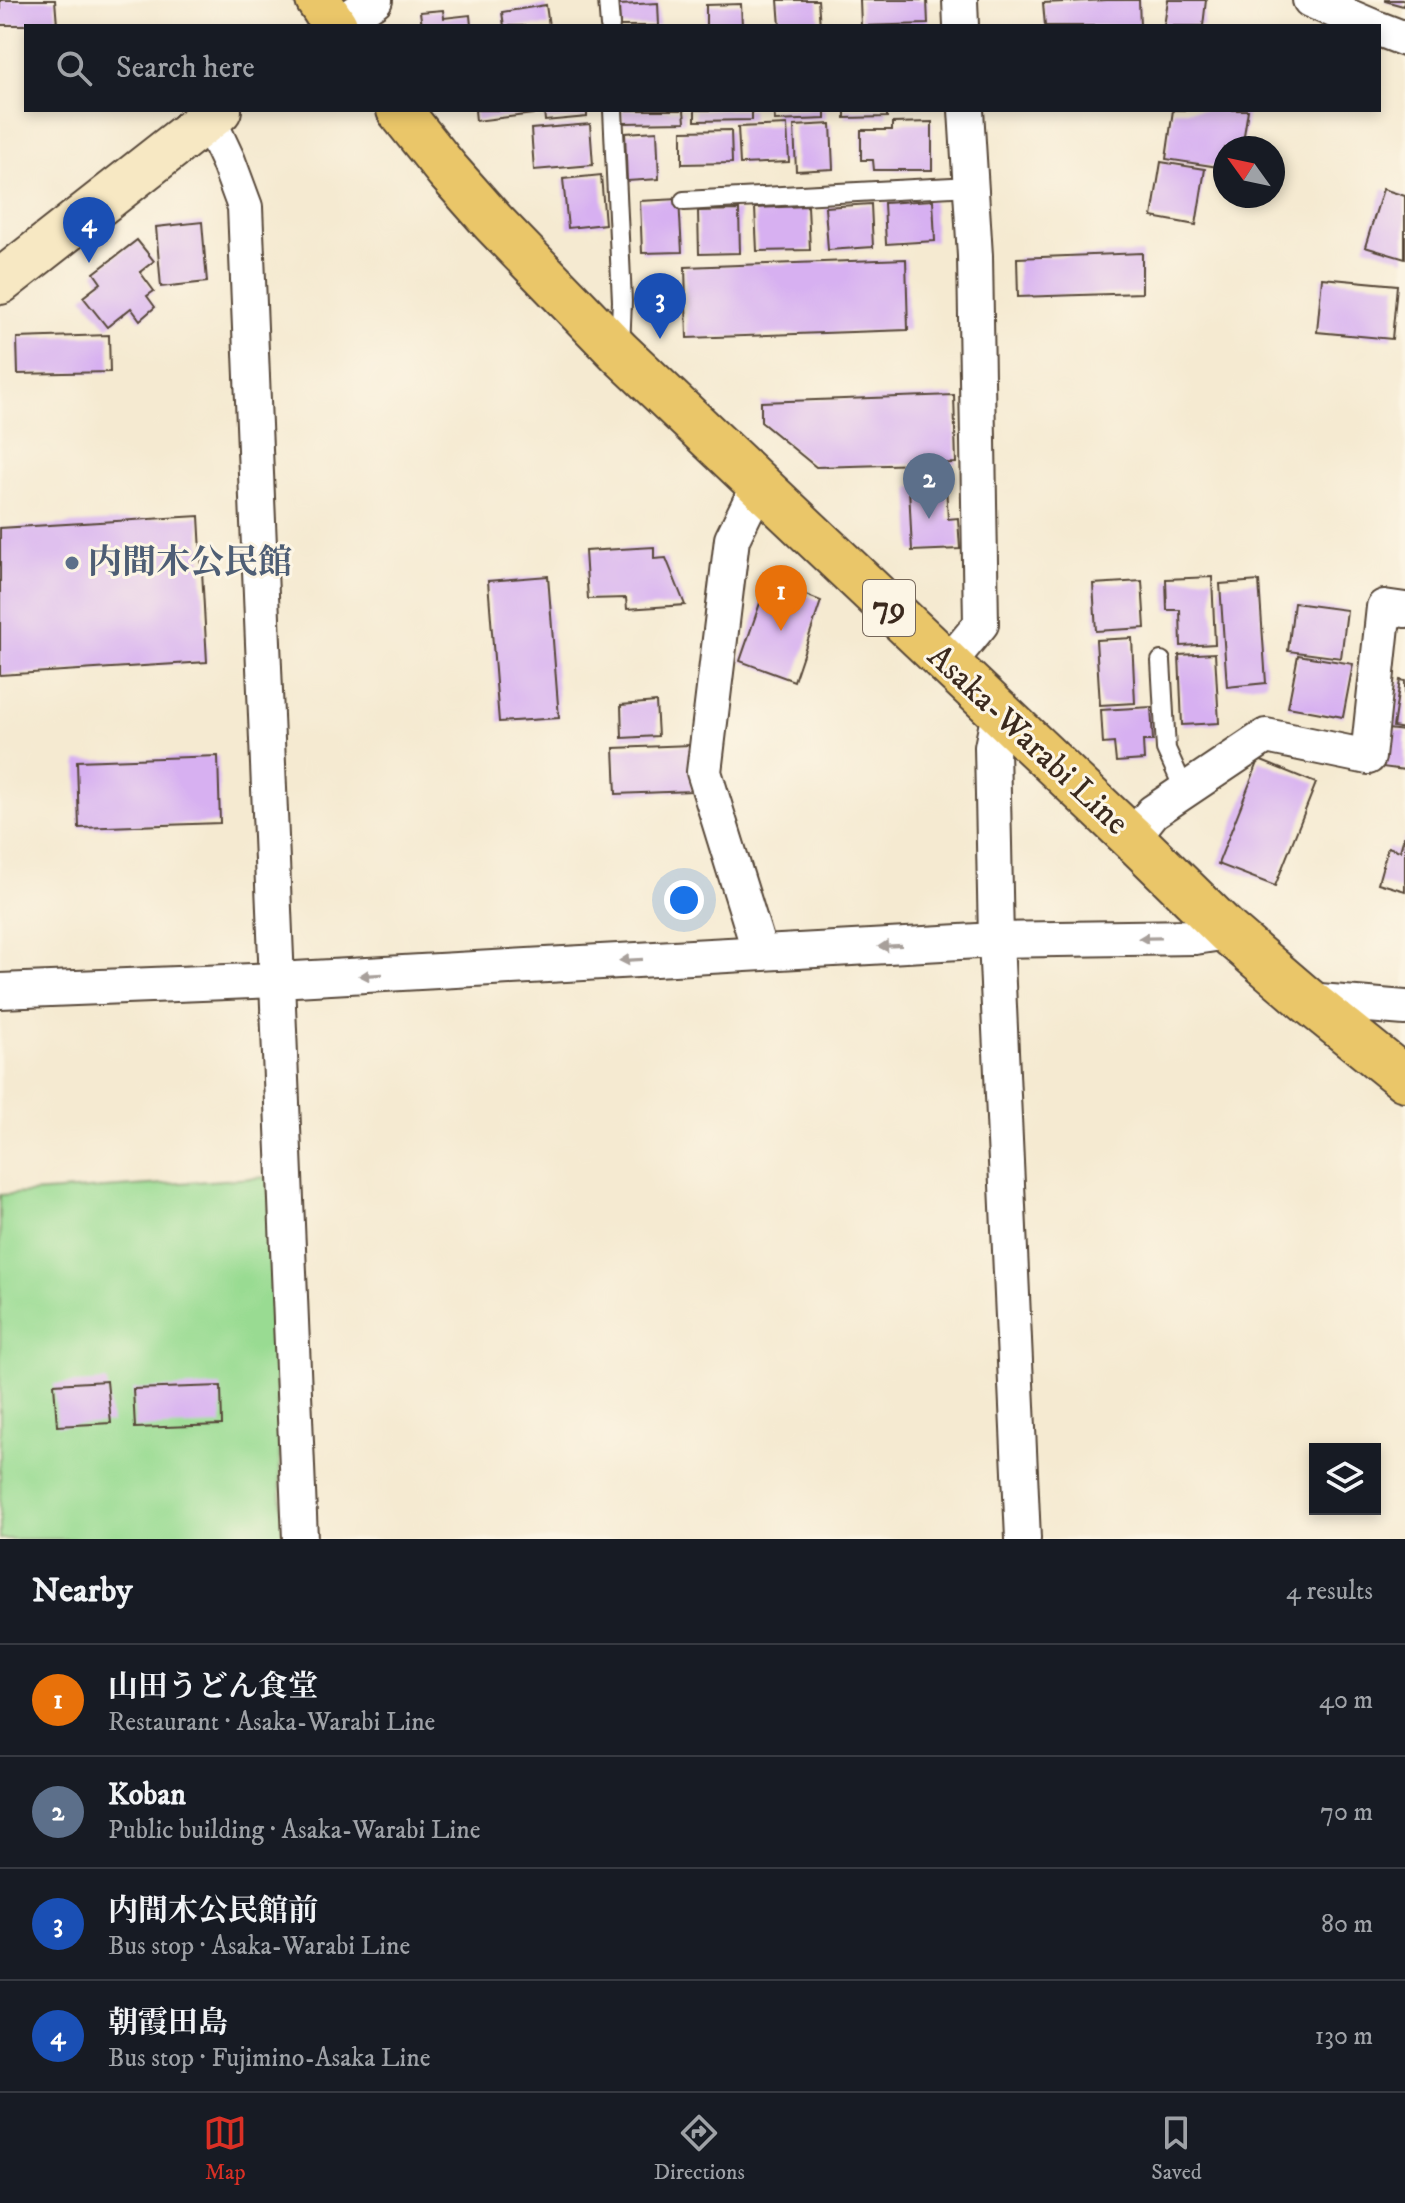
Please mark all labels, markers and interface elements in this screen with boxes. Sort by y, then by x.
search box [24,24,1381,112]
icon: search [52,46,96,90]
text: Search here [116,50,255,87]
north arrow [1213,136,1285,208]
pin: 4 [63,197,115,263]
pin: 3 [634,273,686,339]
pin: 2 [903,453,955,519]
place label: 内間木公民館 [88,542,292,584]
marker: 内間木公民館 [63,554,81,572]
pin: 1 [755,565,807,631]
road number: 79 [863,580,915,636]
street label: Asaka-Warabi Line [919,636,1137,844]
your location [664,880,704,920]
one-way arrow [1137,931,1162,944]
one-way arrow [877,940,902,953]
one-way arrow [618,954,643,967]
one-way arrow [358,968,383,981]
map controls [1309,1443,1381,1515]
button: layers [1309,1443,1381,1515]
text: Nearby [32,1570,133,1612]
text: 4 results [1286,1575,1373,1608]
text: 山田うどん食堂 [108,1669,318,1706]
text: 1 [53,1684,63,1717]
text: 40 m [1319,1684,1373,1717]
text: Restaurant · Asaka-Warabi Line [108,1706,435,1739]
text: Koban [108,1777,186,1814]
text: 2 [52,1796,64,1829]
text: 70 m [1320,1796,1373,1829]
text: Public building · Asaka-Warabi Line [108,1814,481,1847]
text: 内間木公民館前 [108,1893,318,1930]
text: 3 [53,1908,63,1941]
text: 80 m [1321,1908,1373,1941]
text: Bus stop · Asaka-Warabi Line [108,1930,410,1963]
text: 朝霞田島 [108,2005,228,2042]
text: 4 [51,2020,65,2053]
text: 130 m [1315,2020,1373,2053]
text: Bus stop · Fujimino-Asaka Line [108,2042,430,2075]
tab: Map [203,2111,247,2186]
tab: Directions [654,2111,745,2186]
tab: Saved [1151,2111,1202,2186]

